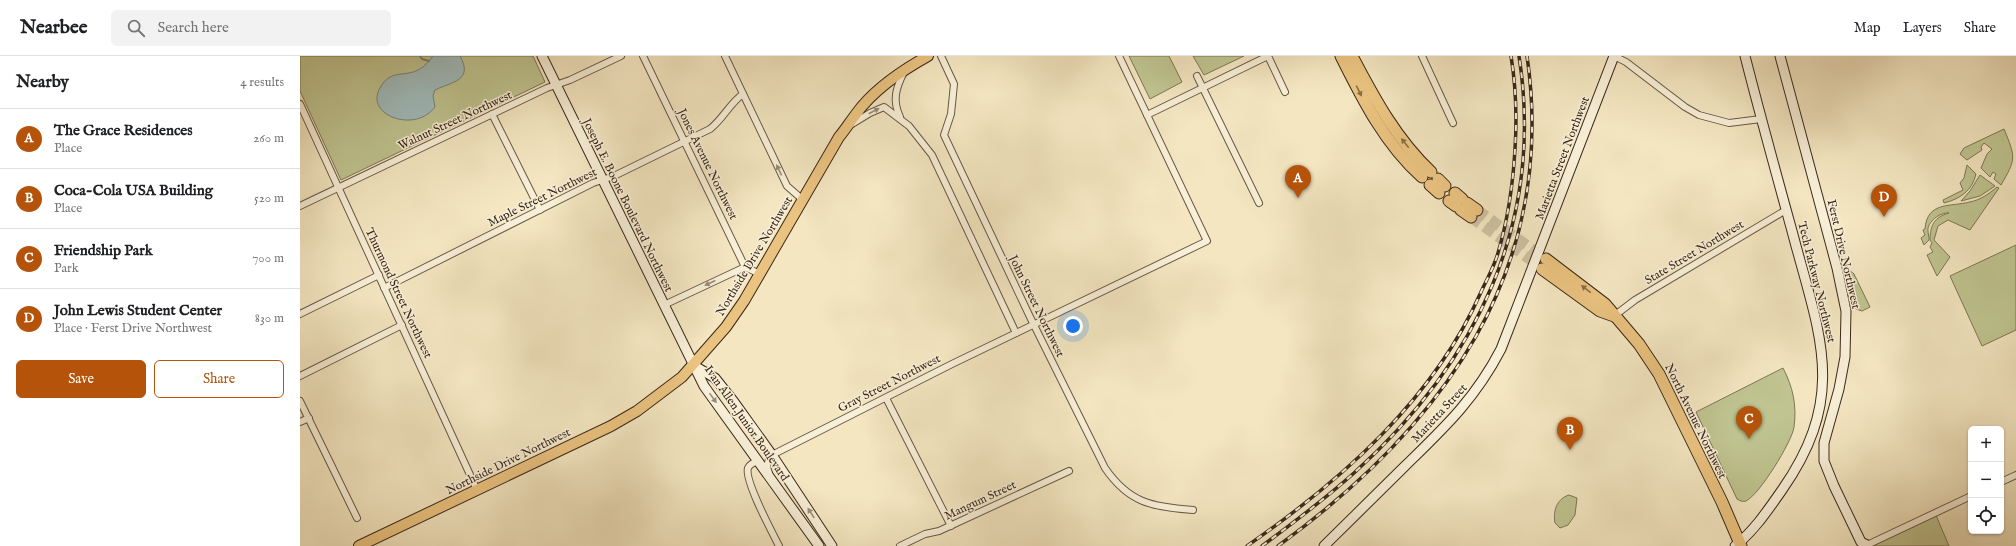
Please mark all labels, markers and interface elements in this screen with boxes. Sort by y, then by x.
search box [111,10,391,46]
text: Nearbee [20,16,87,40]
icon: search [125,17,147,39]
text: Search here [157,18,229,37]
text: Map [1854,19,1881,37]
text: Layers [1903,19,1942,37]
text: Share [1964,19,1996,37]
text: Nearby [16,72,69,93]
text: 4 results [240,74,284,91]
one-way arrow [1356,85,1362,97]
street label: Walnut Street Northwest [396,88,514,153]
street label: Marietta Street Northwest [1532,94,1593,222]
street label: Jones Avenue Northwest [672,104,741,223]
one-way arrow [868,107,880,114]
street label: Joseph E. Boone Boulevard Northwest [577,114,676,295]
text: The Grace Residences [54,121,193,140]
text: A [25,130,33,147]
text: 260 m [253,130,284,147]
one-way arrow [1400,138,1409,149]
text: Place [54,140,82,157]
street label: Maple Street Northwest [485,164,600,231]
one-way arrow [776,164,782,175]
pin: A [1285,165,1311,198]
text: Coca-Cola USA Building [54,181,213,200]
pin: D [1871,184,1897,217]
text: B [25,190,33,207]
text: 520 m [254,190,284,207]
street label: Northside Drive Northwest [713,194,796,319]
street label: Ferst Drive Northwest [1824,198,1863,310]
text: Place [54,200,82,217]
street label: State Street Northwest [1642,217,1747,288]
street label: Tech Parkway Northwest [1794,220,1839,344]
street label: Thurmond Street Northwest [362,226,435,361]
text: Friendship Park [54,241,153,260]
text: C [24,250,34,267]
text: 700 m [252,250,284,267]
street label: John Street Northwest [1004,251,1068,360]
text: Park [54,260,79,277]
one-way arrow [704,280,716,286]
one-way arrow [1581,284,1592,293]
text: John Lewis Student Center [54,301,222,320]
text: D [24,310,34,327]
text: 830 m [255,310,284,327]
your location [1063,316,1083,336]
text: Place · Ferst Drive Northwest [54,320,212,337]
street label: Gray Street Northwest [836,351,943,416]
button: Save [16,360,146,398]
button: Share [154,360,284,398]
street label: North Avenue Northwest [1661,361,1730,481]
street label: Ivan Allen Junior Boulevard [700,362,793,485]
street label: Marietta Street [1408,381,1471,446]
one-way arrow [709,393,717,404]
pin: C [1736,406,1762,439]
pin: B [1557,417,1583,450]
street label: Northside Drive Northwest [443,425,573,498]
map controls [1968,426,2004,534]
button: + [1968,426,2004,462]
button: − [1968,462,2004,498]
street label: Mangum Street [942,477,1018,524]
button: locate [1968,498,2004,534]
one-way arrow [807,508,815,518]

